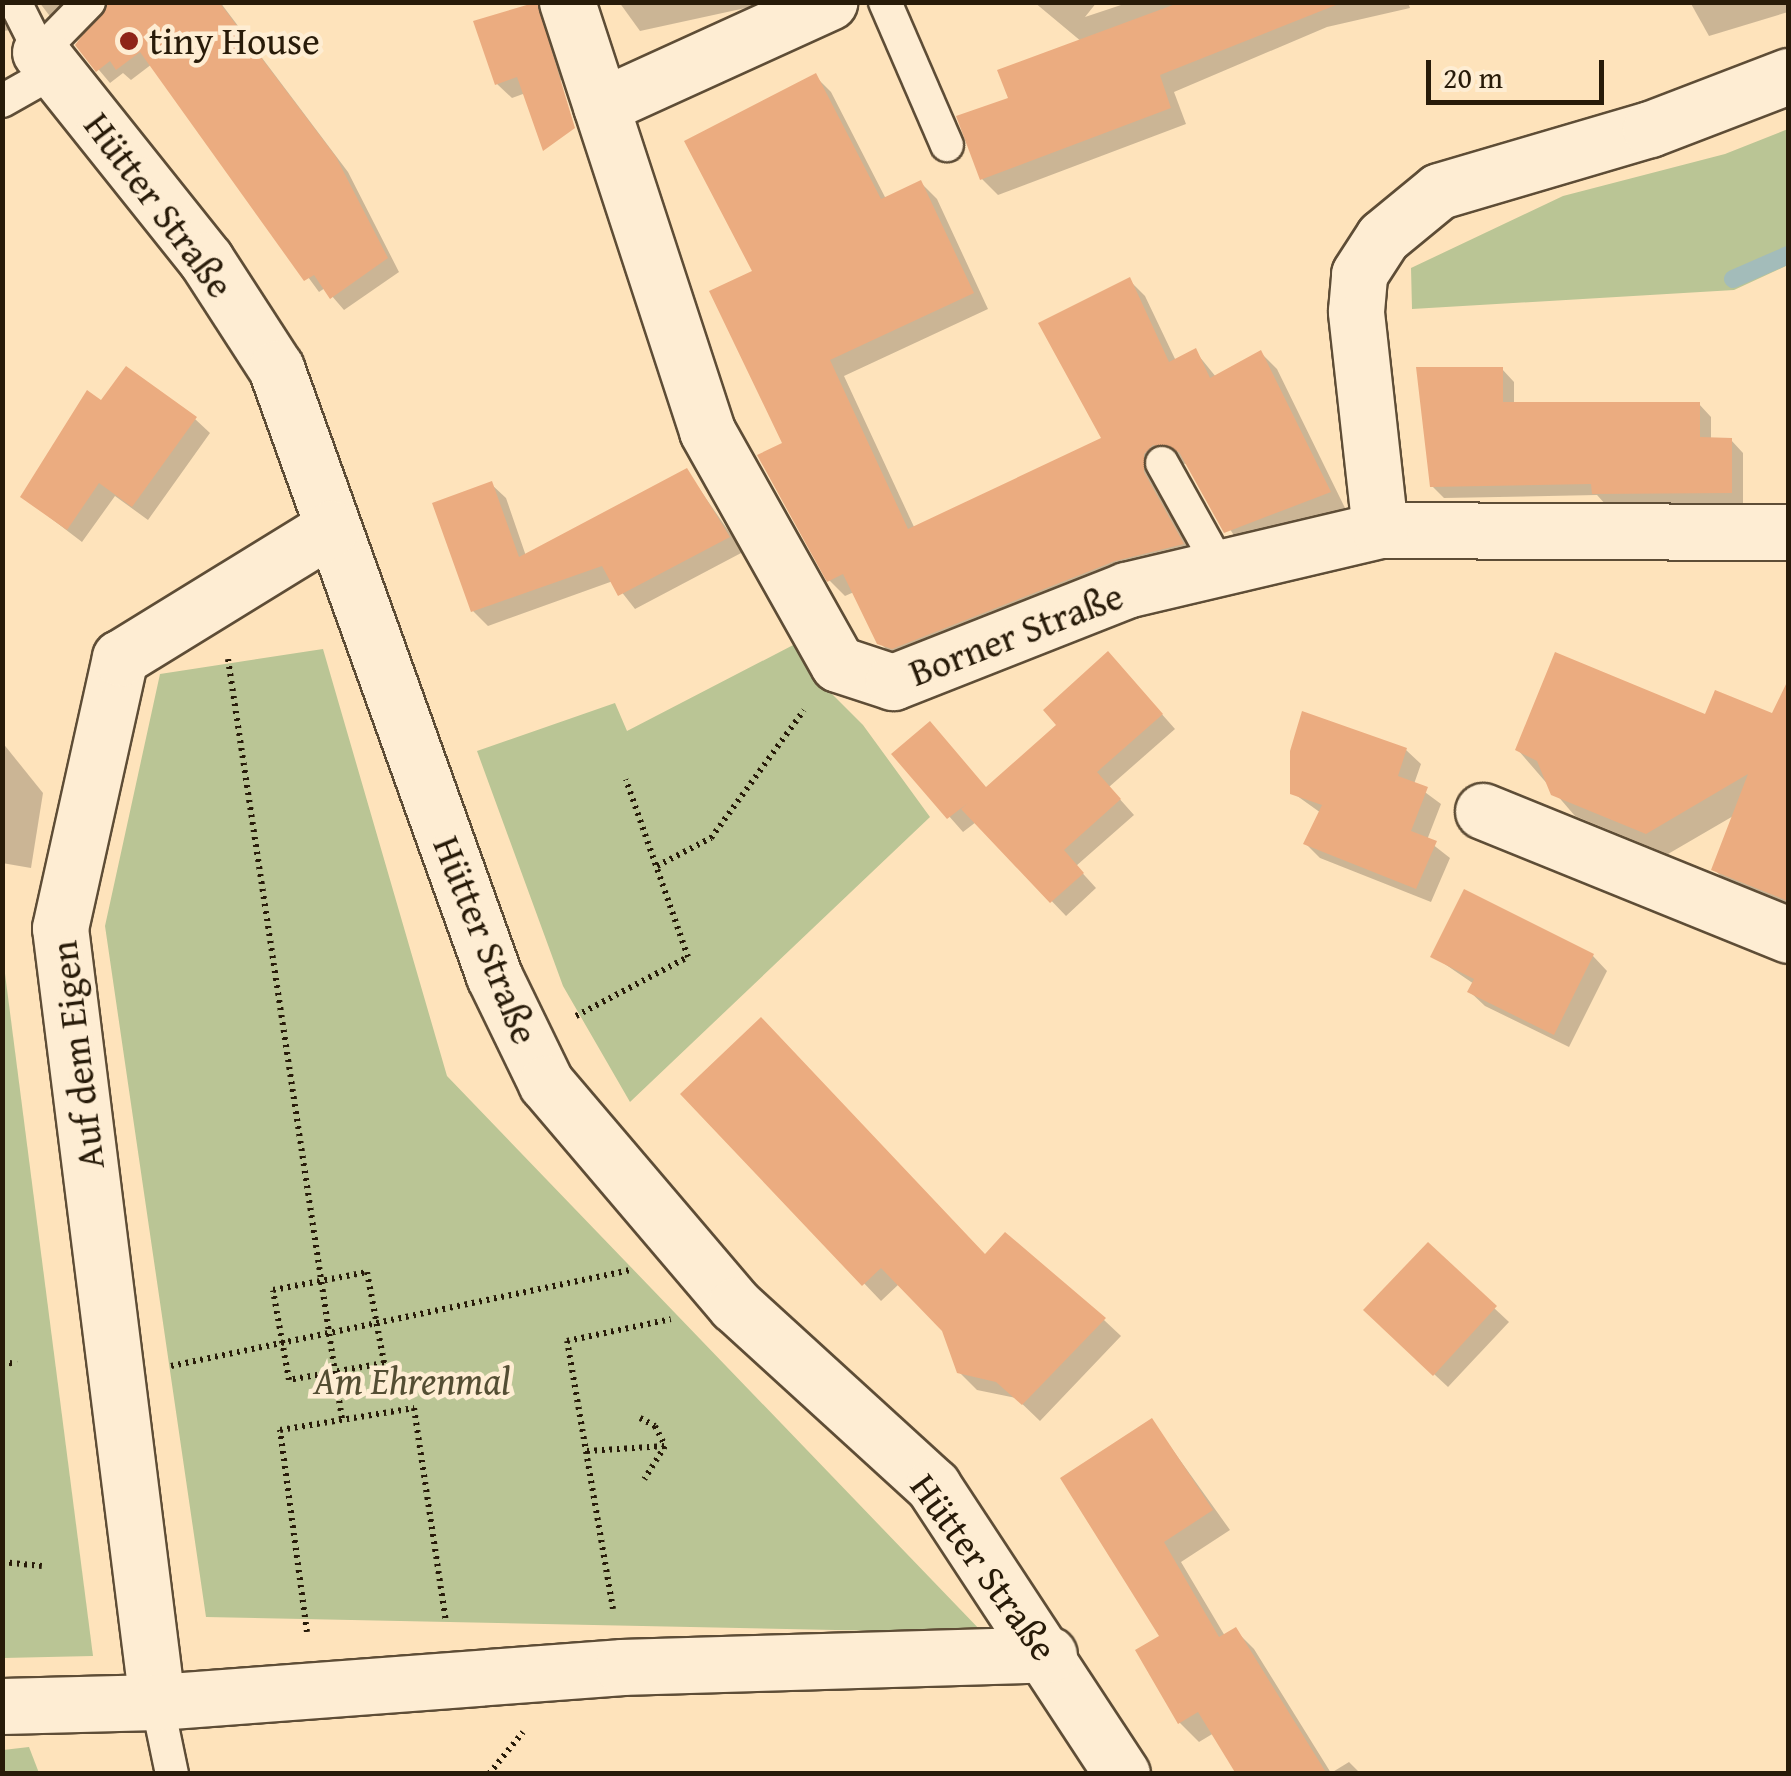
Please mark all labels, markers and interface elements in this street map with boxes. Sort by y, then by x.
place label: tiny House [149,18,320,64]
marker: tiny House [118,30,140,52]
scale bar [1431,40,1608,102]
text: 20 m [1443,55,1503,99]
street label: Hütter Straße [75,104,243,306]
street label: Borner Straße [903,572,1129,696]
street label: Hütter Straße [424,830,548,1050]
street label: Auf dem Eigen [40,938,114,1172]
park label: Am Ehrenmal [314,1358,510,1404]
street label: Hütter Straße [901,1465,1067,1669]

